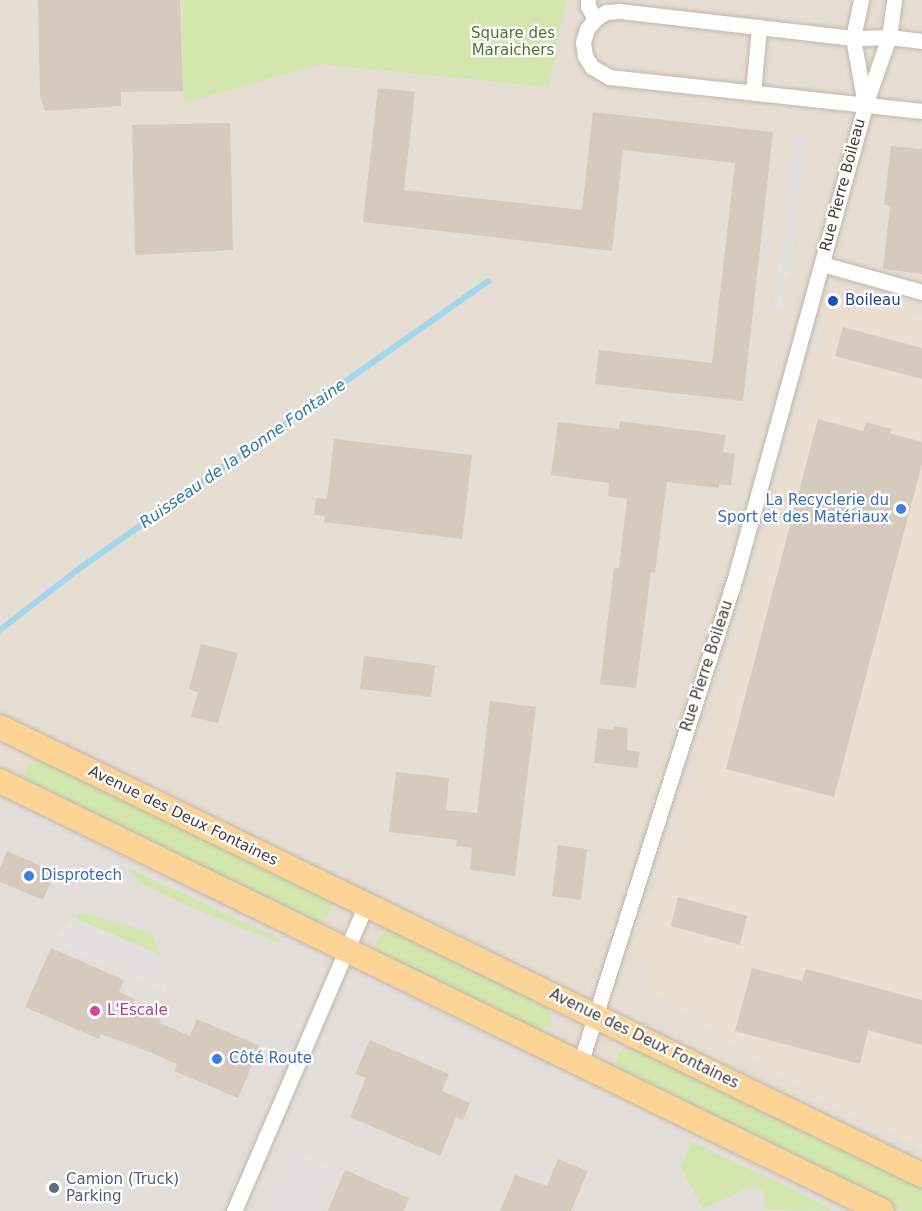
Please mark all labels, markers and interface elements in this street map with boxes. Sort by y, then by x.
park label: Square des Maraichers [471,24,555,59]
street label: Rue Pierre Boileau [817,117,869,253]
place label: Boileau [845,292,901,310]
marker: Boileau [826,294,840,308]
water label: Ruisseau de la Bonne Fontaine [136,375,350,533]
place label: La Recyclerie du Sport et des Matériaux [718,491,889,526]
marker: La Recyclerie du Sport et des Matériaux [894,502,908,516]
street label: Rue Pierre Boileau [677,598,737,734]
street label: Avenue des Deux Fontaines [85,762,281,870]
place label: Disprotech [41,867,122,885]
marker: Disprotech [22,869,36,883]
street label: Avenue des Deux Fontaines [546,985,742,1093]
place label: L'Escale [107,1002,168,1020]
marker: L'Escale [88,1004,102,1018]
place label: Côté Route [229,1050,312,1068]
marker: Côté Route [210,1052,224,1066]
place label: Camion (Truck) Parking [66,1170,179,1205]
marker: Camion (Truck) Parking [47,1181,61,1195]

